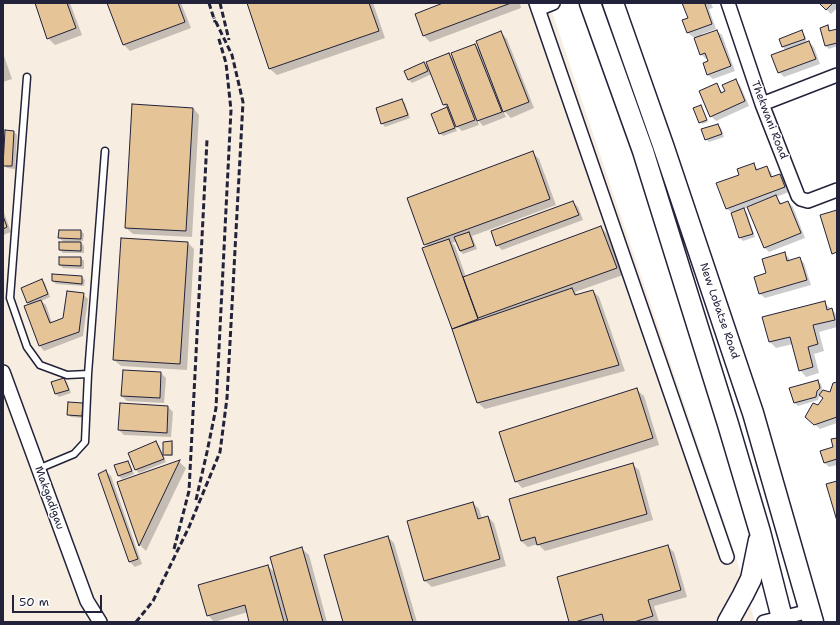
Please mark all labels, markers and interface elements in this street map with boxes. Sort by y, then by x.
street label: Thekwani Road [748,79,790,161]
street label: New Lobatse Road [696,261,742,361]
street label: Makgadigau [31,465,67,531]
scale bar [14,587,104,613]
text: 50 m [19,594,49,610]

